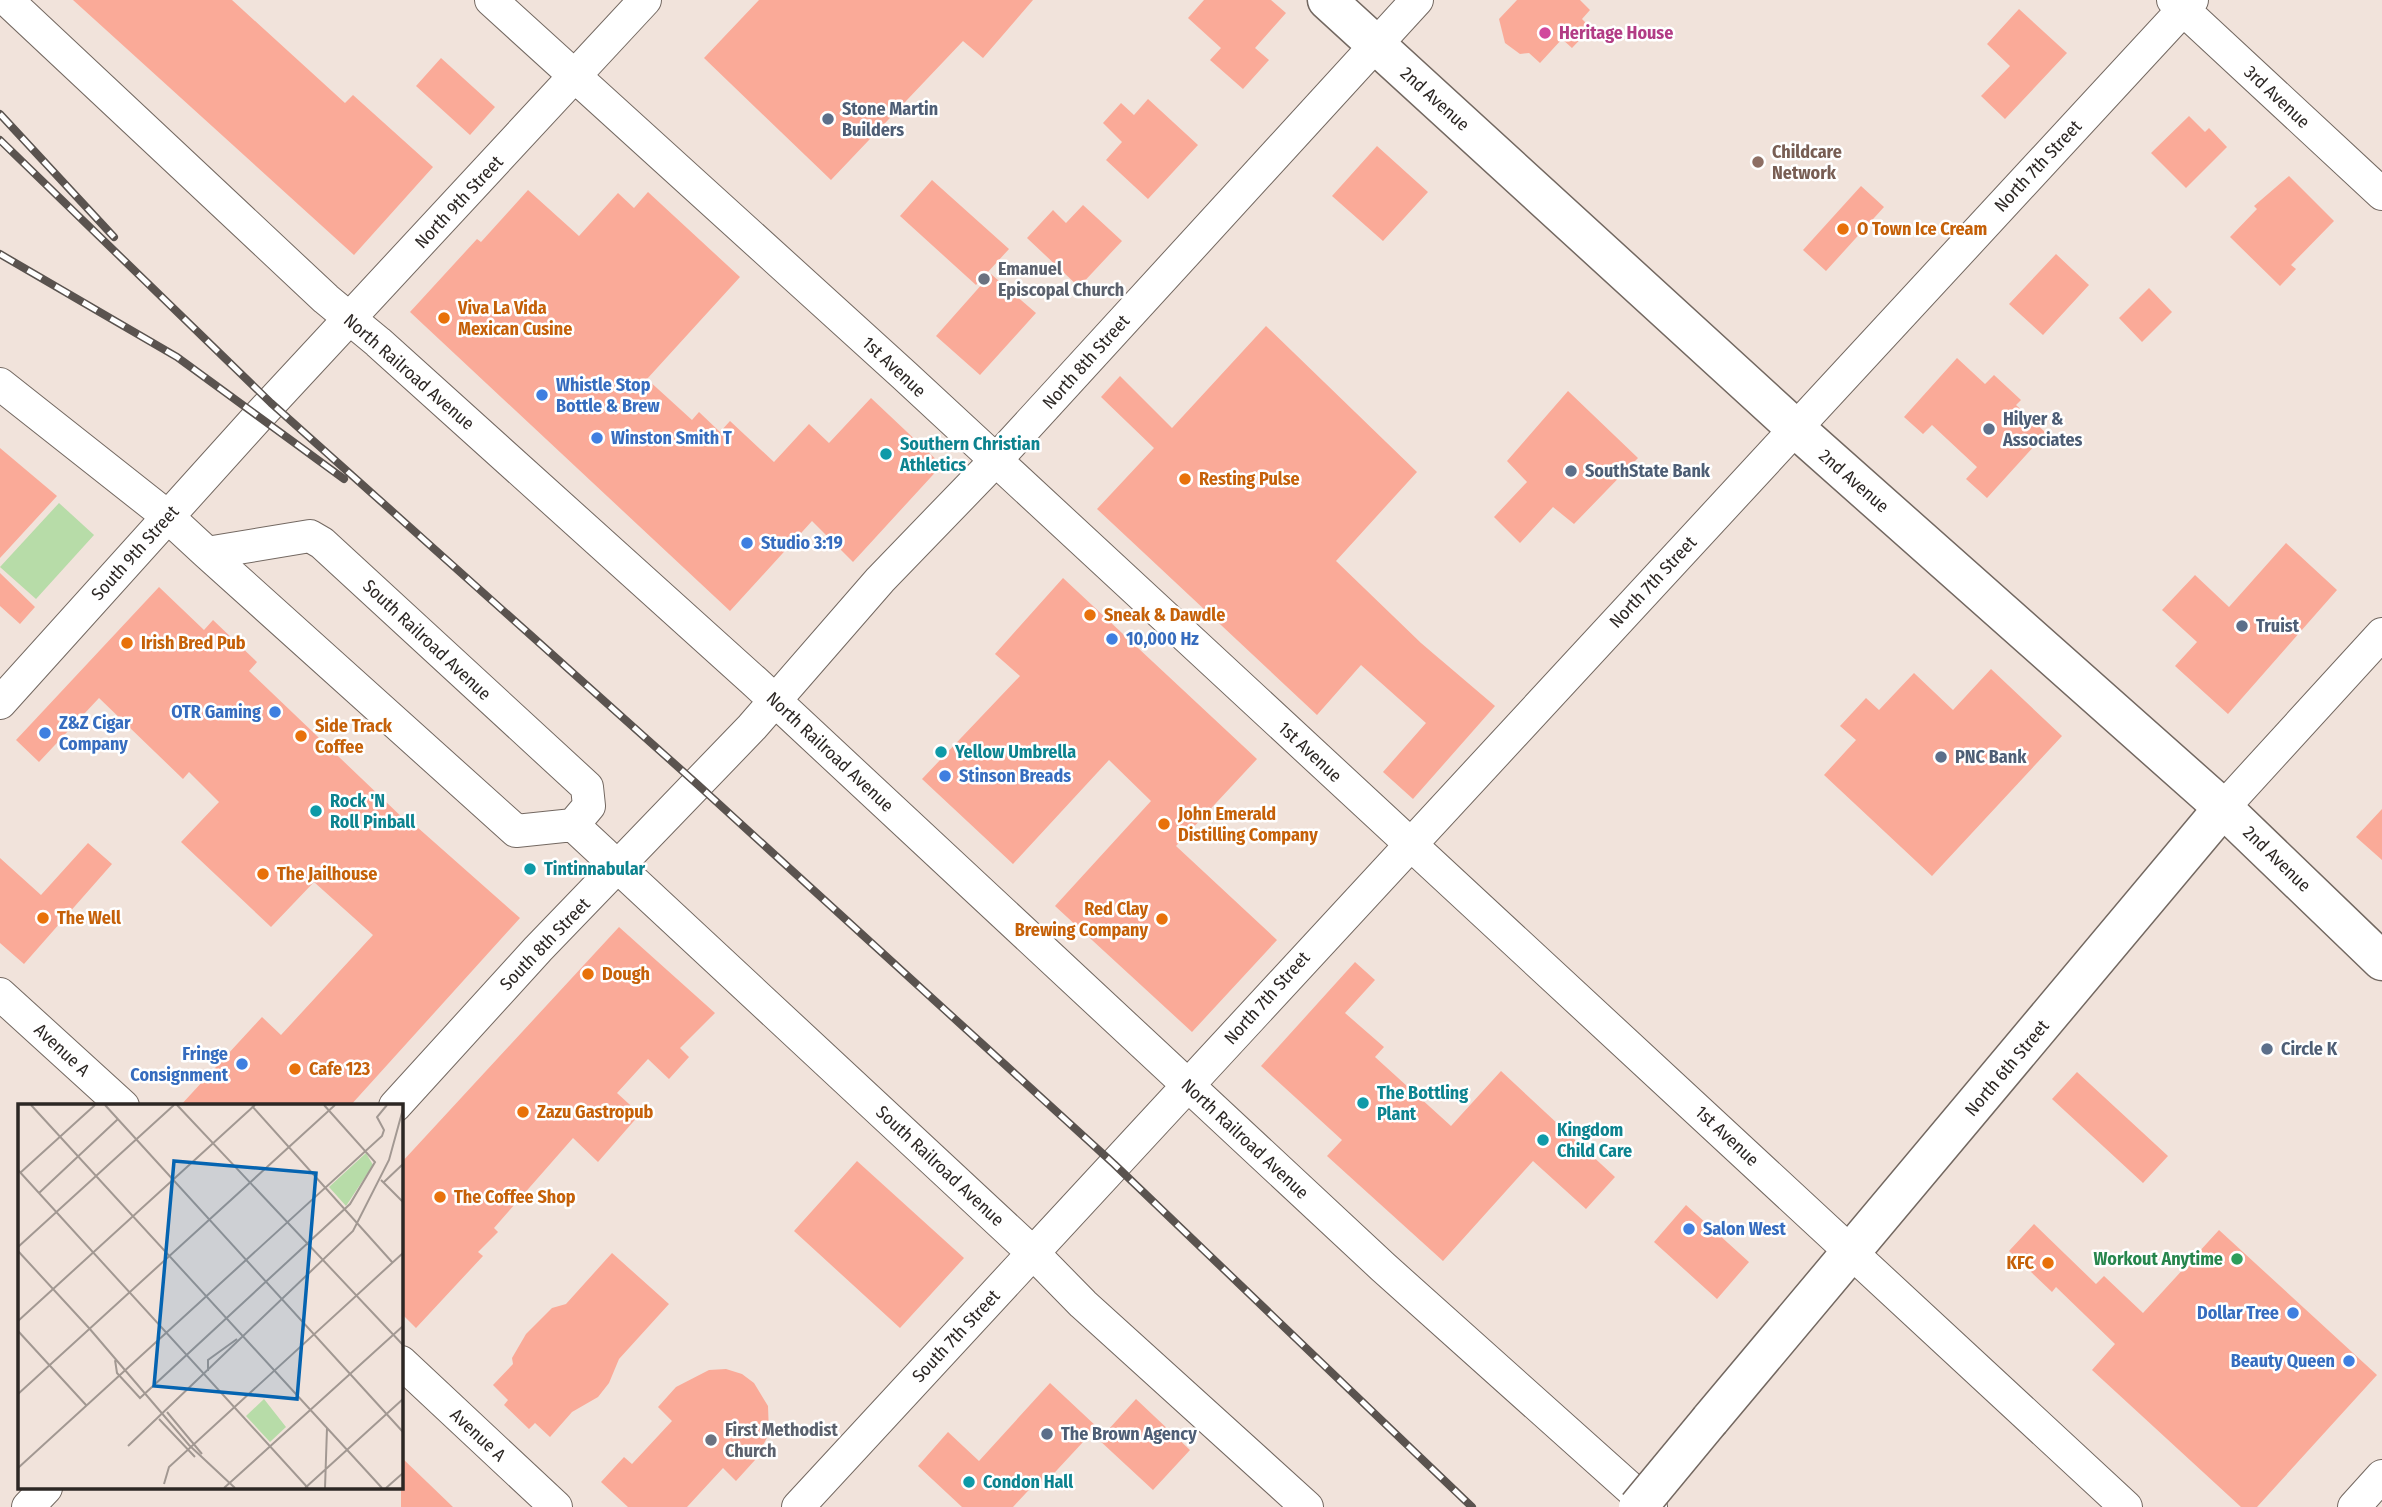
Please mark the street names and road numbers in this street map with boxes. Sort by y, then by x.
street label: 3rd Avenue [2240,61,2315,133]
street label: 2nd Avenue [1396,62,1474,136]
street label: North 7th Street [1990,115,2086,216]
street label: North 9th Street [410,151,508,253]
street label: North Railroad Avenue [339,309,479,435]
street label: North 8th Street [1038,310,1134,414]
street label: 1st Avenue [858,332,930,402]
street label: 2nd Avenue [1815,445,1894,517]
street label: South 9th Street [87,501,183,605]
street label: North 7th Street [1605,531,1701,632]
street label: South Railroad Avenue [358,575,496,705]
street label: North Railroad Avenue [762,687,898,817]
street label: 1st Avenue [1274,717,1346,787]
street label: 2nd Avenue [2239,821,2315,897]
street label: South 8th Street [495,893,595,995]
street label: North 7th Street [1220,947,1315,1049]
street label: North 6th Street [1960,1015,2054,1121]
street label: Avenue A [30,1019,95,1082]
street label: North Railroad Avenue [1177,1074,1313,1204]
street label: South Railroad Avenue [871,1101,1009,1231]
street label: 1st Avenue [1691,1101,1763,1171]
street label: South 7th Street [908,1285,1005,1387]
street label: Avenue A [446,1404,511,1467]

